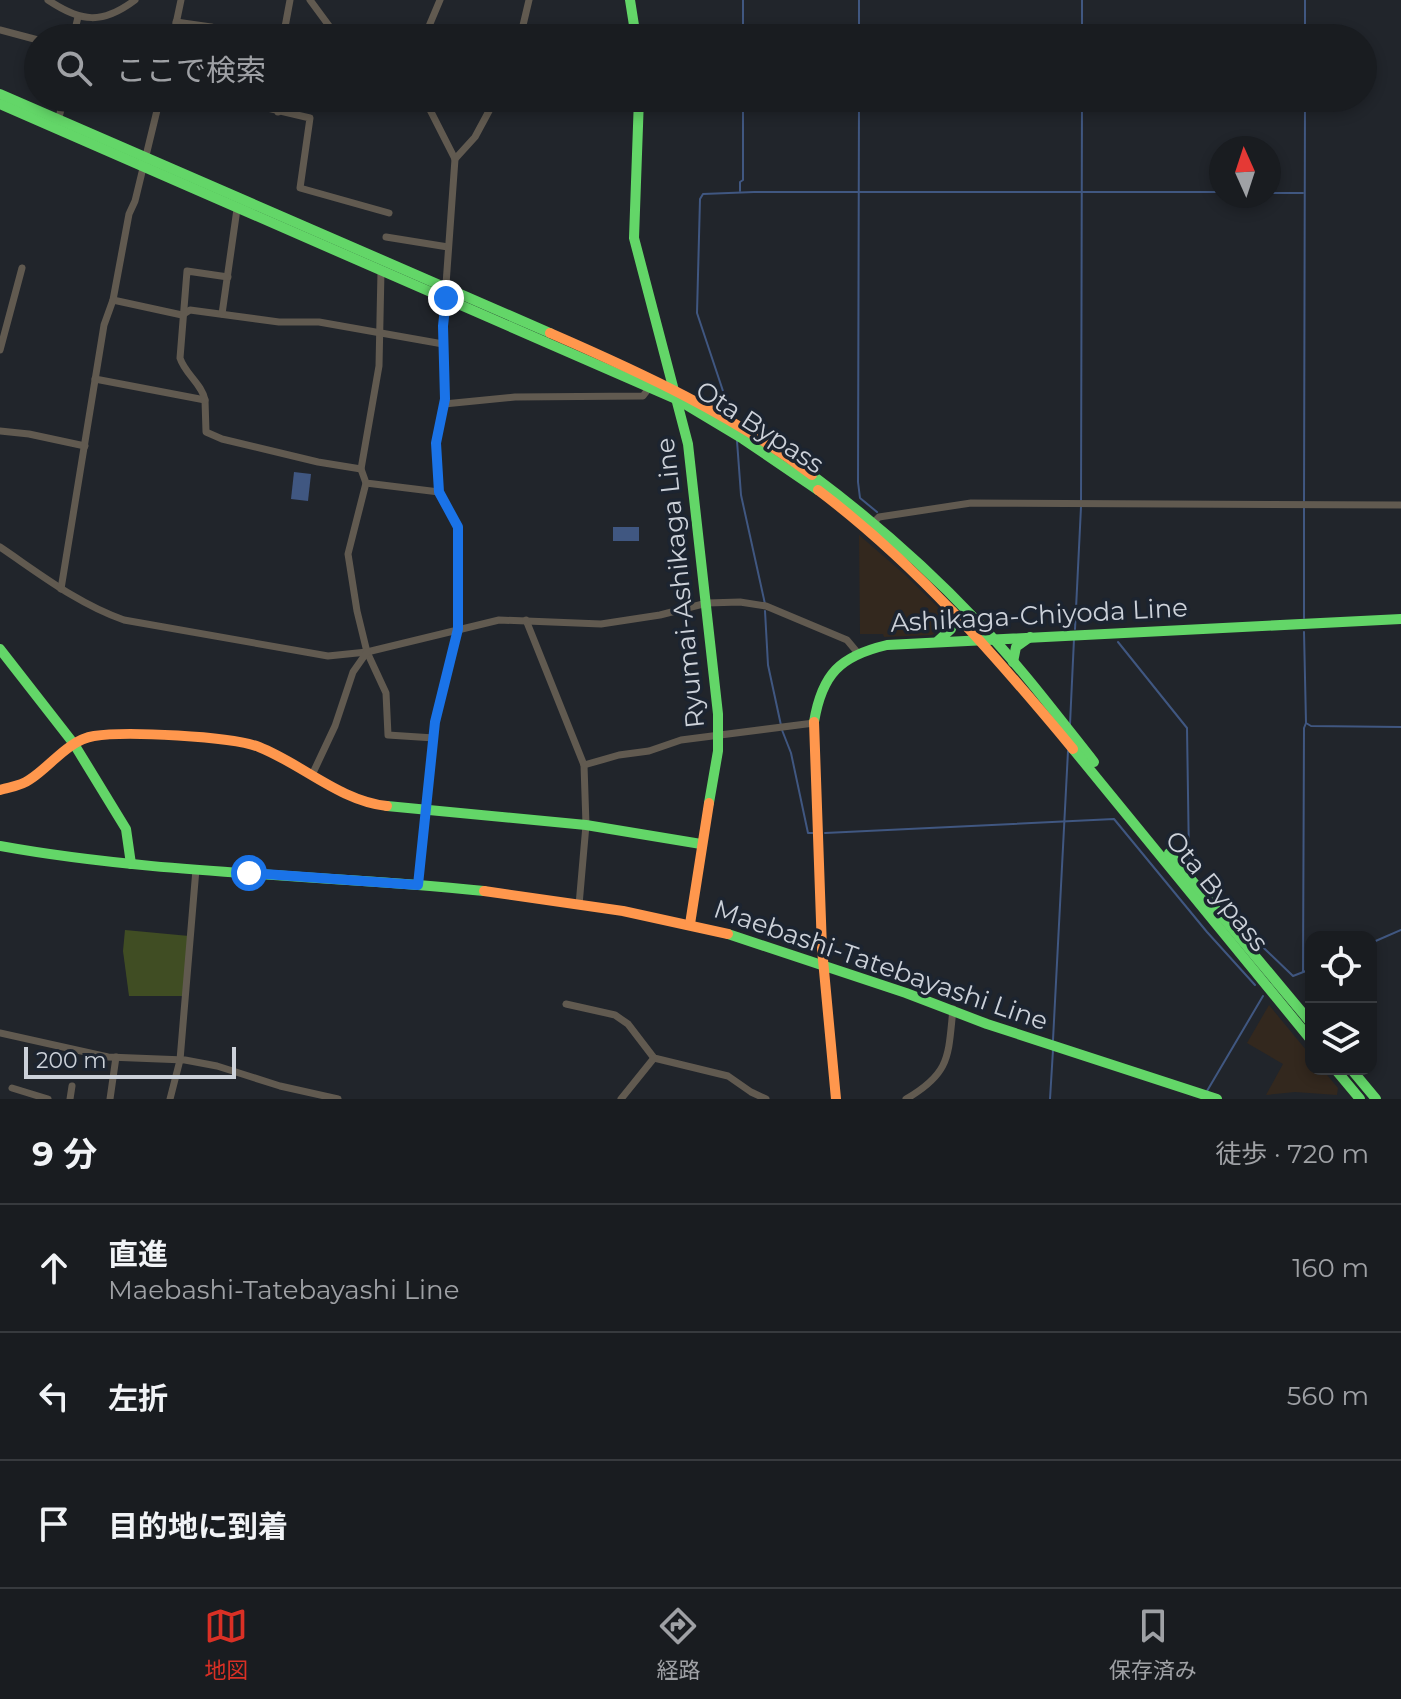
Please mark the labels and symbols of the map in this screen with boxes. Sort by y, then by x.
north arrow [1209,136,1281,208]
route end [428,280,464,316]
street label: Ota Bypass [690,374,830,480]
street label: Ryumai-Ashikaga Line [649,436,711,730]
street label: Ashikaga-Chiyoda Line [889,591,1189,639]
street label: Ota Bypass [1159,824,1275,958]
route start [231,855,267,891]
street label: Maebashi-Tatebayashi Line [710,893,1052,1037]
scale bar [24,1043,236,1079]

